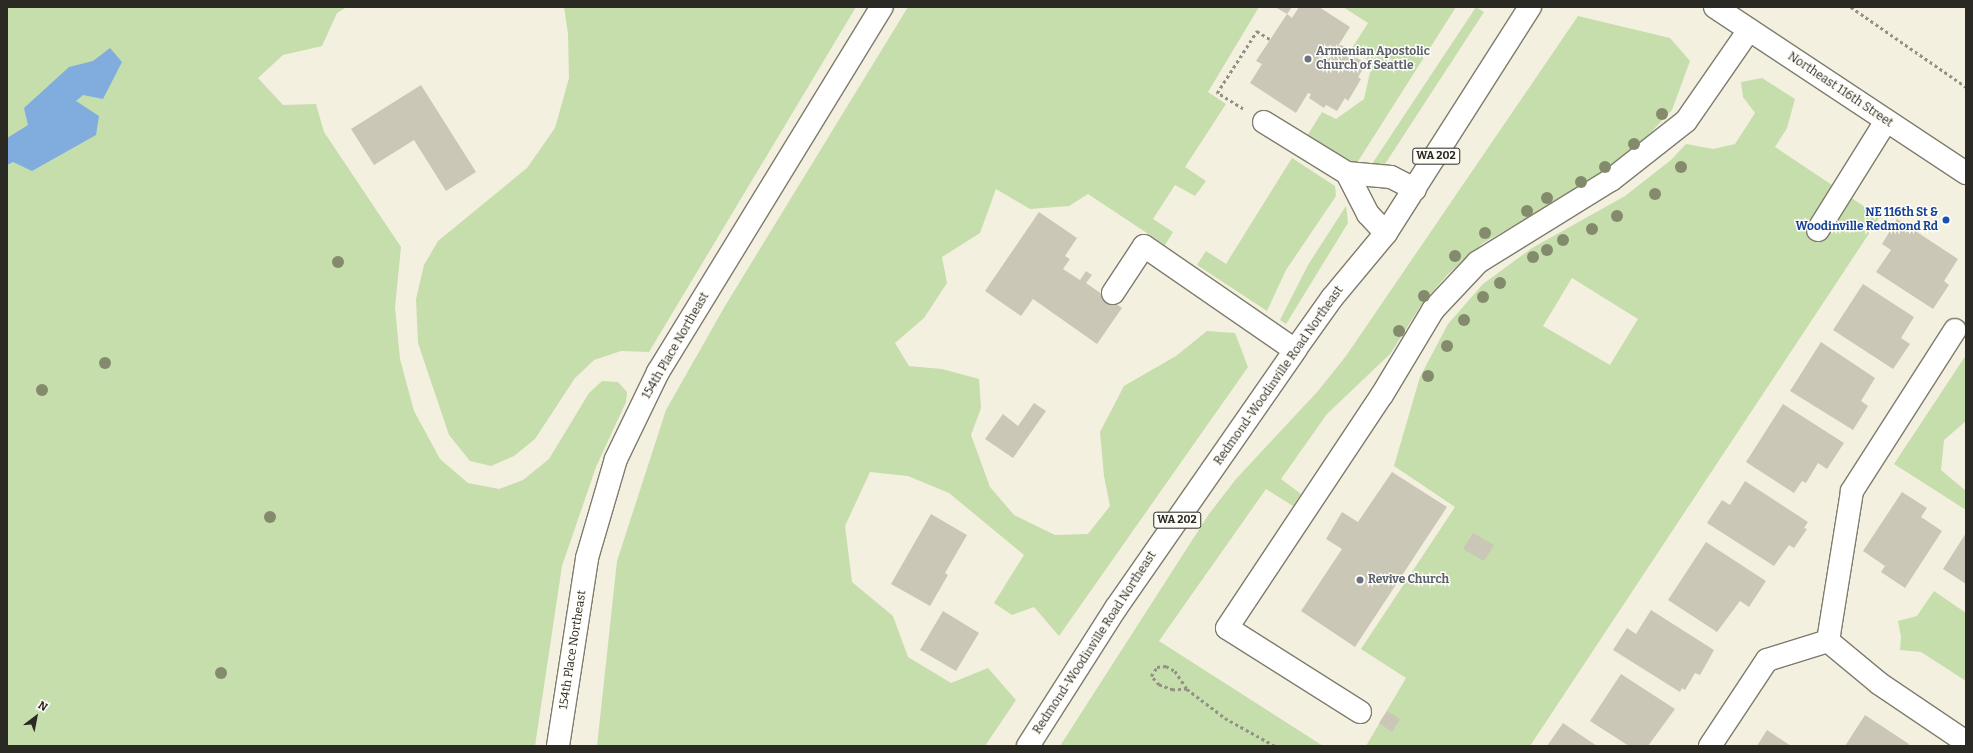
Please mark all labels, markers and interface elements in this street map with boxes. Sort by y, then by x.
place label: Armenian Apostolic Church of Seattle [1316,45,1430,73]
street label: Northeast 116th Street [1785,49,1895,131]
marker: Armenian Apostolic Church of Seattle [1303,54,1313,64]
road number: WA 202 [1412,147,1460,165]
place label: NE 116th St & Woodinville Redmond Rd [1796,206,1938,234]
marker: NE 116th St & Woodinville Redmond Rd [1941,215,1951,225]
street label: Redmond-Woodinville Road Northeast [1211,284,1347,468]
street label: 154th Place Northeast [640,290,712,402]
road number: WA 202 [1153,511,1201,529]
street label: Redmond-Woodinville Road Northeast [1030,549,1160,737]
place label: Revive Church [1368,573,1449,587]
marker: Revive Church [1355,575,1365,585]
street label: 154th Place Northeast [556,589,590,711]
north arrow [16,697,56,737]
text: N [36,699,50,714]

